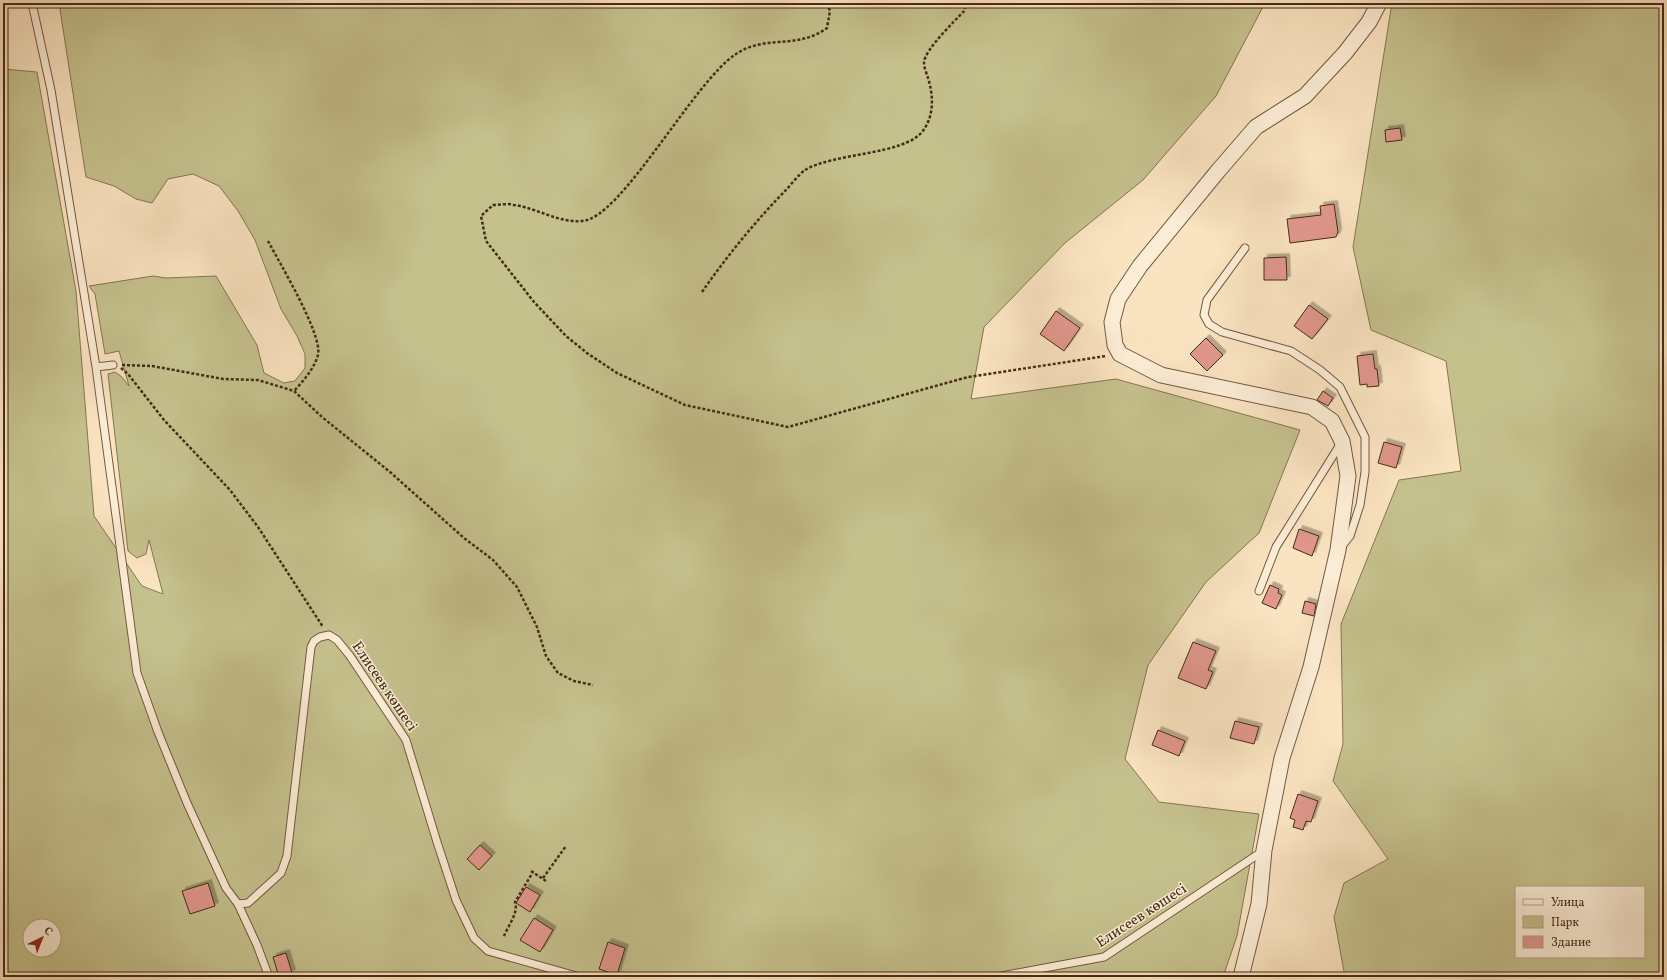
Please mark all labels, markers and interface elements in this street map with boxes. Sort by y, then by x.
street label: Елисеев көшесі [346,638,422,736]
street label: Елисеев көшесі [1092,879,1191,954]
legend [1515,886,1645,958]
text: Улица [1551,895,1584,911]
text: Парк [1551,915,1579,931]
north arrow [22,918,62,958]
text: С [40,924,56,940]
text: Здание [1551,935,1591,951]

